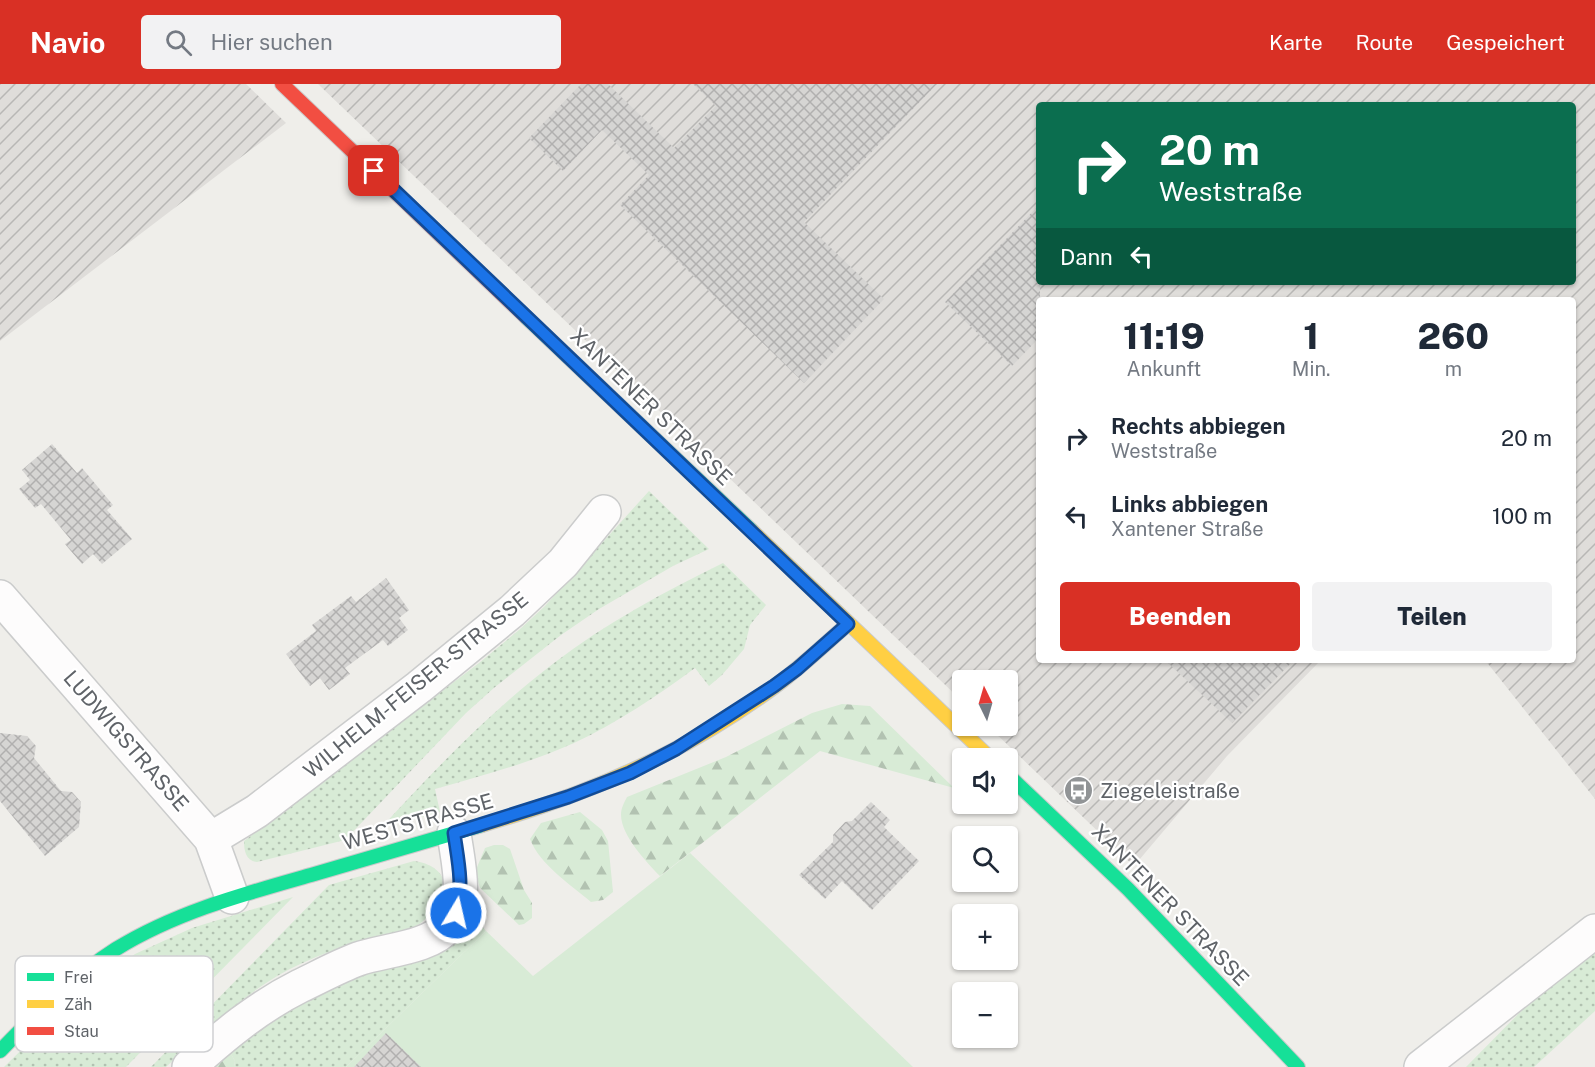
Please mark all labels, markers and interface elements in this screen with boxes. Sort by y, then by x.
search box [141,15,561,69]
text: Navio [30,26,105,59]
icon: search [162,26,195,59]
text: Hier suchen [210,29,333,55]
text: Karte [1269,30,1323,55]
text: Route [1356,30,1413,55]
text: Gespeichert [1446,30,1565,55]
text: 20 m [1159,125,1260,174]
icon: right [1060,126,1138,204]
pin [348,145,399,196]
icon: arrive [357,154,390,187]
text: Weststraße [1159,175,1303,207]
icon: left [1125,240,1158,273]
text: Dann [1060,244,1113,270]
text: 11:19 [1123,315,1205,357]
text: 1 [1303,315,1319,357]
text: 260 [1418,315,1489,357]
street label: XANTENER STRASSE [565,323,738,490]
text: Ankunft [1127,357,1201,381]
text: Min. [1292,357,1331,381]
text: m [1445,357,1462,381]
text: Rechts abbiegen [1111,413,1286,439]
icon: right [1060,422,1093,455]
text: 20 m [1501,425,1552,451]
text: Weststraße [1111,439,1217,463]
text: Links abbiegen [1111,491,1268,517]
icon: left [1060,500,1093,533]
text: 100 m [1492,503,1552,529]
text: Xantener Straße [1111,517,1264,541]
button: Beenden [1060,582,1300,651]
button: Teilen [1312,582,1552,651]
street label: WILHELM-FEISER-STRASSE [298,586,533,783]
street label: LUDWIGSTRASSE [59,665,194,816]
north arrow [952,670,1018,736]
map controls [952,670,1018,1048]
button: sound [952,748,1018,814]
bus stop icon: Ziegeleistraße [1063,775,1095,807]
place label: Ziegeleistraße [1100,778,1240,803]
street label: WESTSTRASSE [340,788,496,855]
street label: XANTENER STRASSE [1087,818,1254,991]
button: search [952,826,1018,892]
position arrow [424,881,488,945]
button: + [952,904,1018,970]
legend [15,956,213,1052]
text: Frei [64,968,93,987]
button: − [952,982,1018,1048]
text: Zäh [64,995,92,1014]
text: Stau [64,1022,99,1041]

